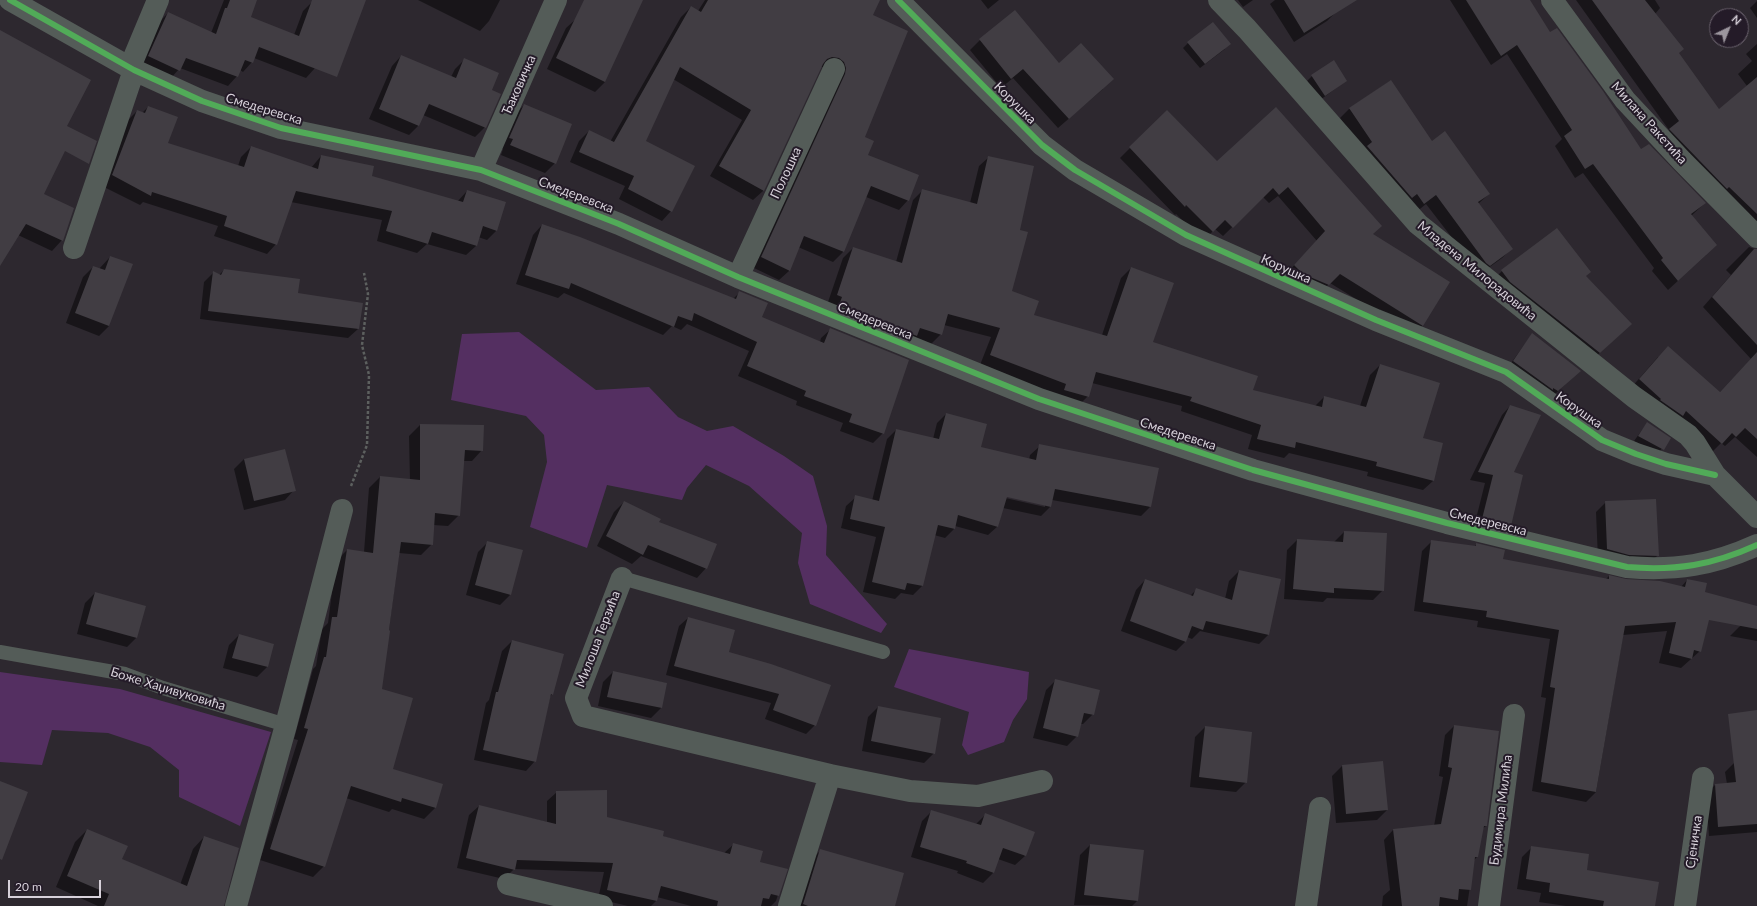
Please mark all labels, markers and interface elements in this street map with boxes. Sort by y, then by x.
north arrow [1709,8,1749,48]
text: N [1729,12,1744,27]
street label: Ђаковичка [499,53,539,117]
street label: Корушка [991,79,1039,127]
street label: Милана Ракетића [1608,79,1690,167]
street label: Смедеревска [224,90,304,128]
street label: Полошка [767,145,805,201]
street label: Смедеревска [536,173,616,217]
street label: Младена Милорадовића [1414,218,1540,324]
street label: Корушка [1258,251,1314,287]
street label: Смедеревска [835,299,915,343]
street label: Корушка [1553,388,1605,432]
street label: Смедеревска [1138,414,1218,454]
street label: Смедеревска [1448,505,1528,539]
street label: Милоша Терзића [572,589,624,689]
street label: Боже Хаџивуковића [109,664,227,714]
street label: Будимира Милића [1486,754,1516,866]
street label: Сјеничка [1683,814,1705,870]
scale bar [10,872,103,898]
text: 20 m [15,879,42,894]

